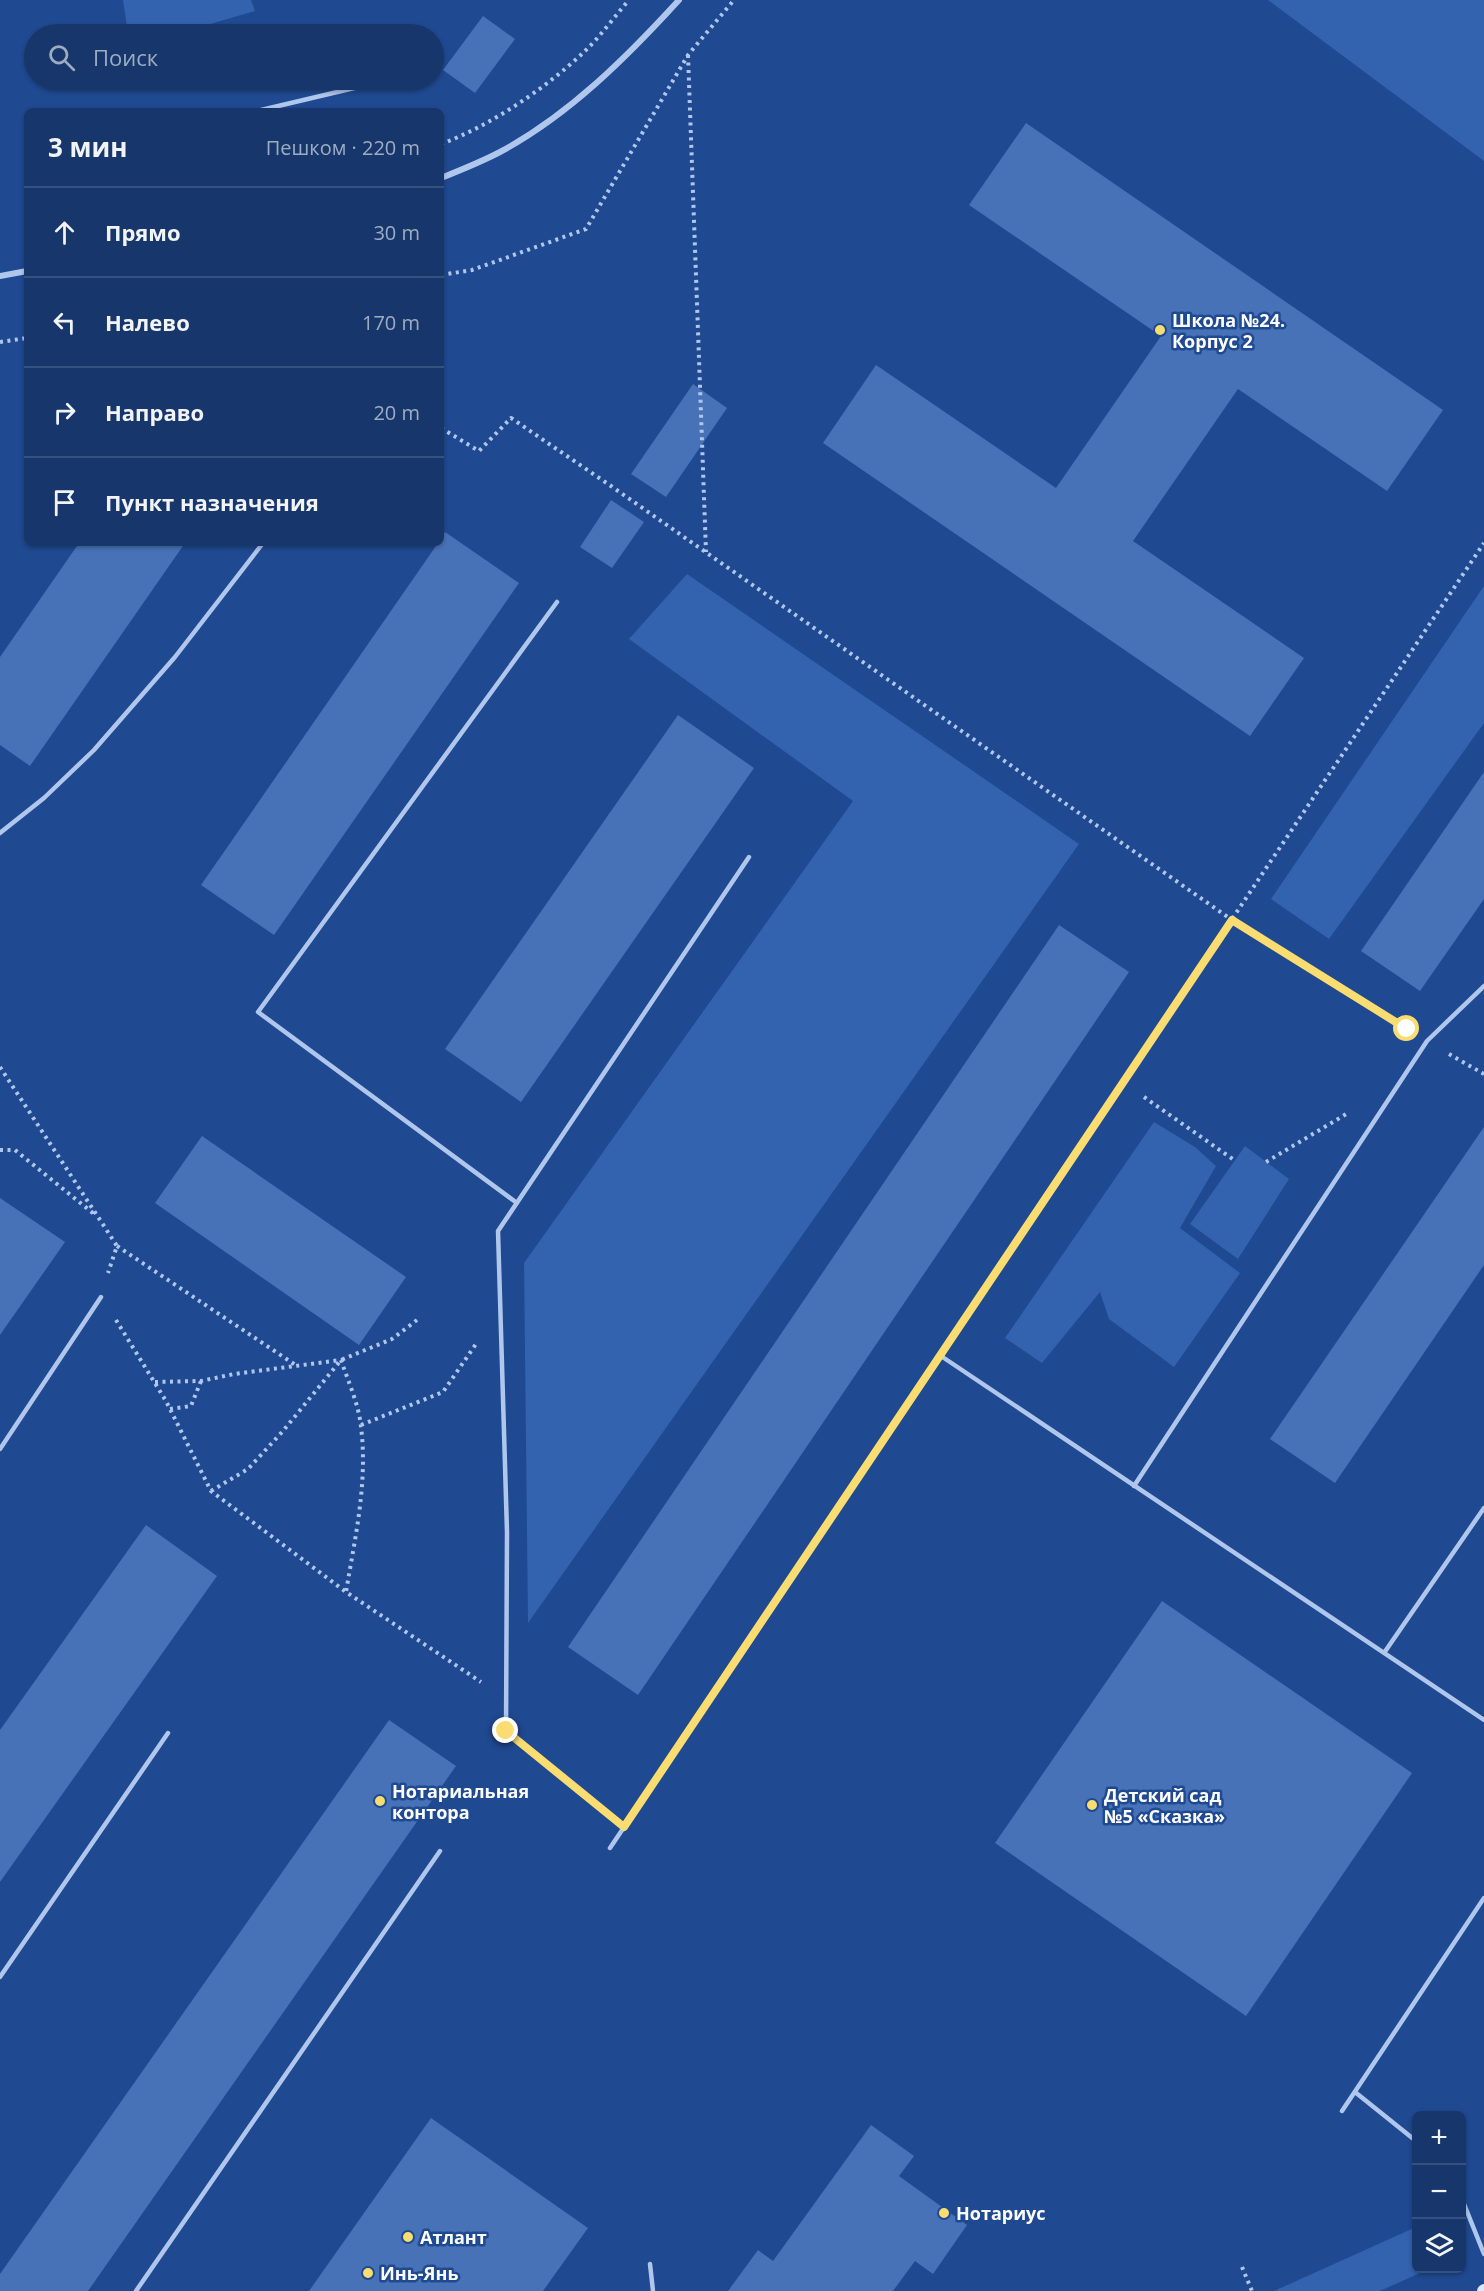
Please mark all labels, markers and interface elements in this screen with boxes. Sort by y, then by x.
search box [24,24,444,90]
icon: search [45,41,78,74]
text: Поиск [93,42,158,72]
text: 3 мин [48,129,128,165]
text: Пешком · 220 m [266,134,420,161]
icon: ahead [48,216,81,249]
text: Прямо [105,217,181,247]
text: 30 m [373,219,420,246]
icon: left [48,306,81,339]
text: Налево [105,307,190,337]
place label: Школа №24. Корпус 2 [1172,308,1285,353]
text: 170 m [362,309,420,336]
marker: Школа №24. Корпус 2 [1153,323,1167,337]
icon: right [48,396,81,429]
text: Направо [105,397,204,427]
text: 20 m [373,399,420,426]
icon: arrive [48,486,81,519]
text: Пункт назначения [105,487,319,517]
route start [1393,1015,1419,1041]
route end [492,1717,518,1743]
place label: Нотариальная контора [392,1779,529,1824]
place label: Детский сад №5 «Сказка» [1104,1783,1225,1828]
marker: Нотариальная контора [373,1794,387,1808]
marker: Детский сад №5 «Сказка» [1085,1798,1099,1812]
map controls [1412,2111,1466,2273]
button: + [1412,2111,1466,2165]
button: − [1412,2165,1466,2219]
place label: Нотариус [956,2201,1046,2225]
marker: Нотариус [937,2206,951,2220]
button: layers [1412,2219,1466,2273]
place label: Атлант [420,2225,487,2249]
marker: Атлант [401,2230,415,2244]
place label: Инь-Янь [380,2261,459,2285]
marker: Инь-Янь [361,2266,375,2280]

